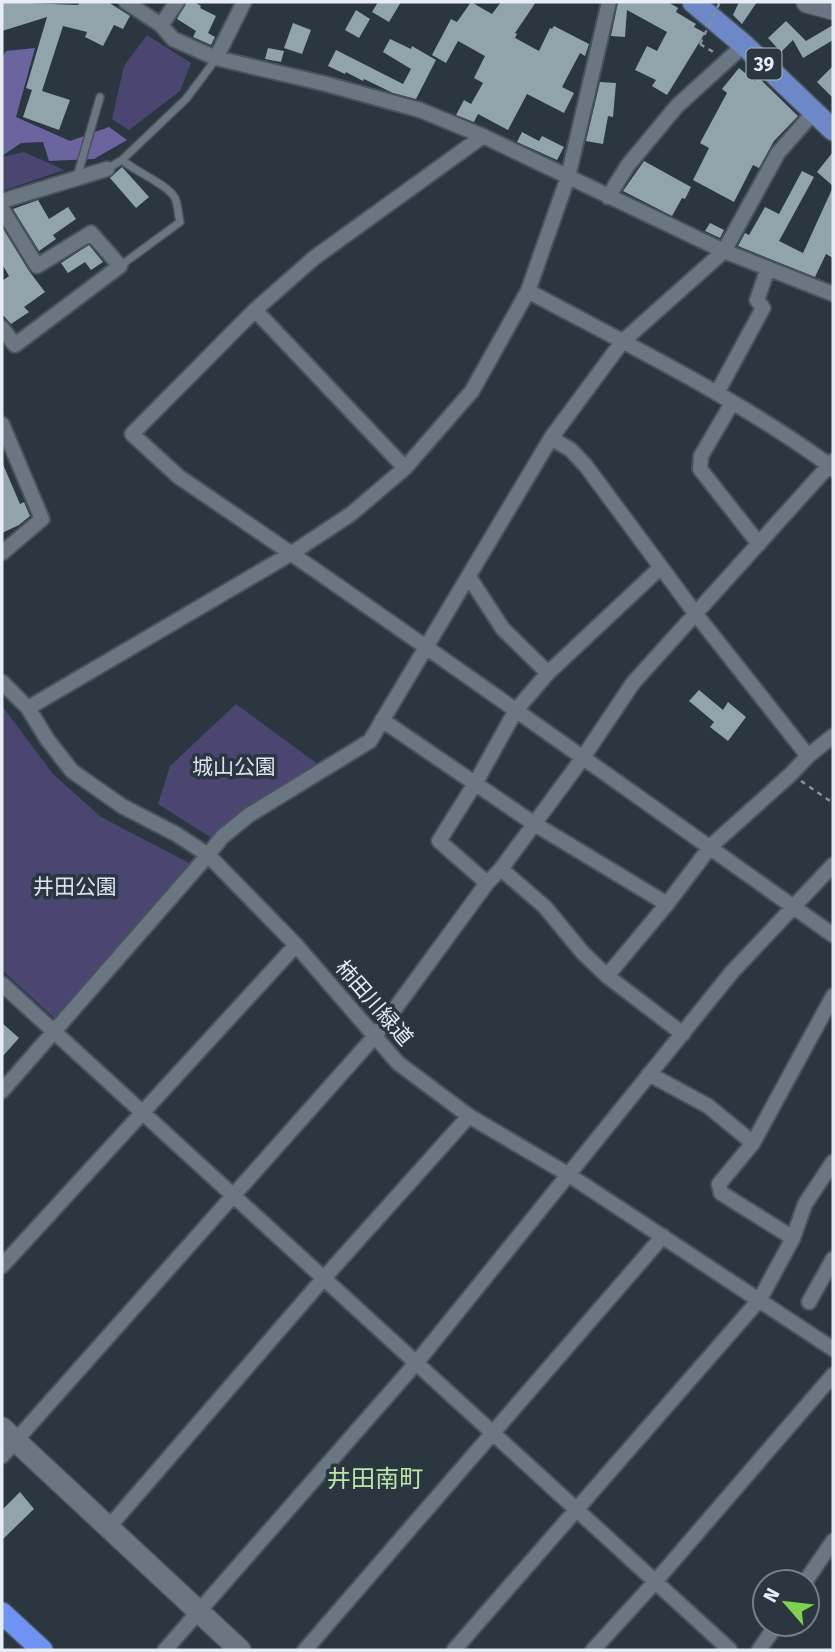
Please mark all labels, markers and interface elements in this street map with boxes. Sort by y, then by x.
road number: 39 [746,48,782,80]
park label: 城山公園 [192,754,276,780]
park label: 井田公園 [33,874,117,900]
street label: 柿田川緑道 [330,955,418,1051]
district label: 井田南町 [327,1465,423,1493]
north arrow [751,1568,821,1638]
text: N [758,1584,785,1606]

